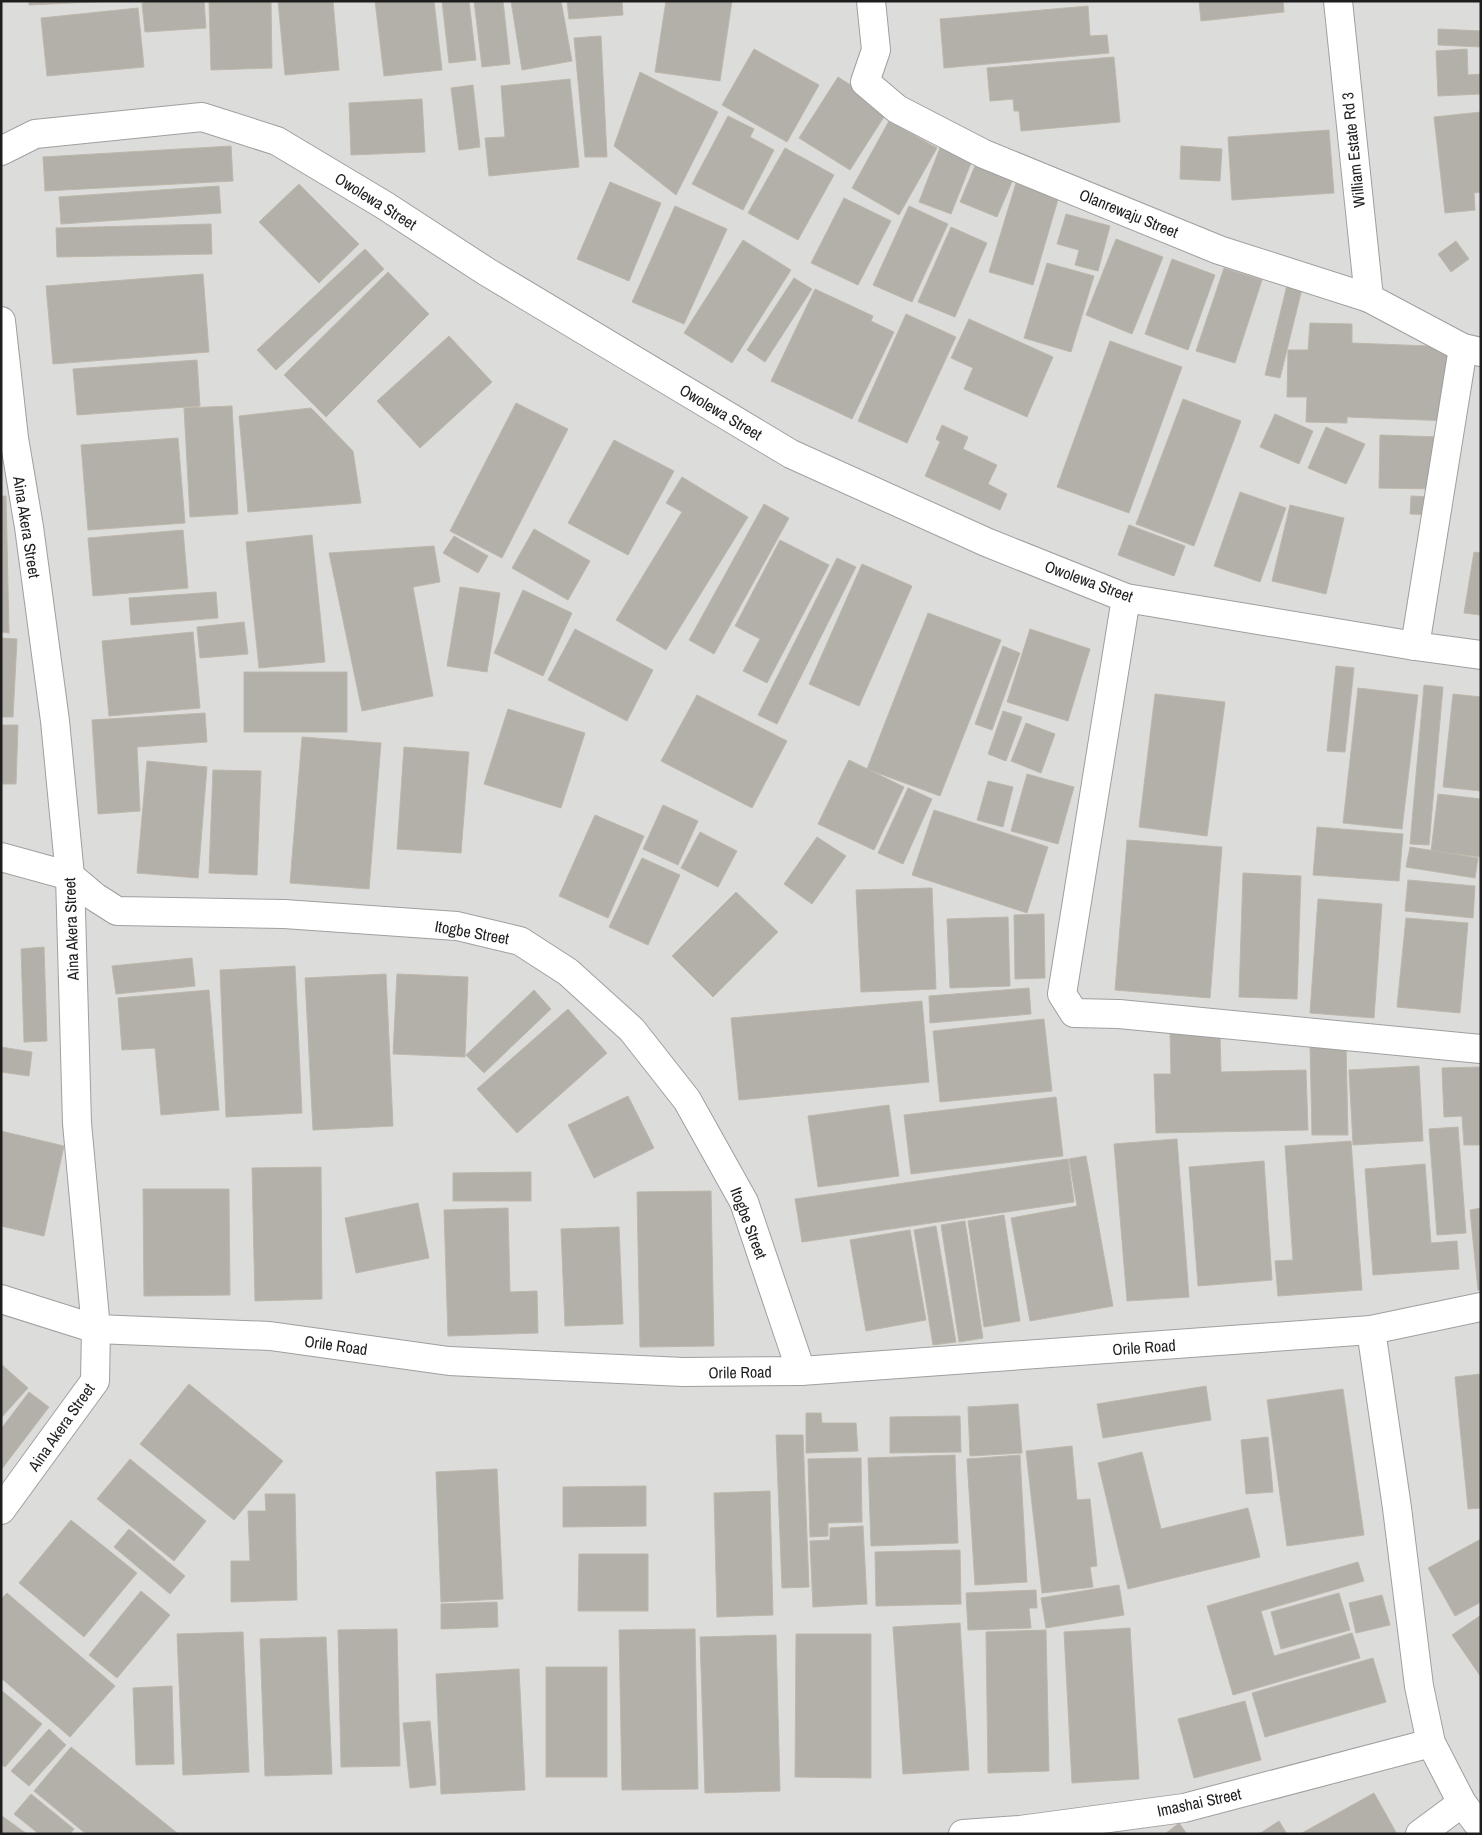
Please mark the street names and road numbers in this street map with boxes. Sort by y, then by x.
street label: William Estate Rd 3 [1336,91,1370,209]
street label: Owolewa Street [331,167,421,235]
street label: Olanrewaju Street [1076,183,1182,243]
street label: Owolewa Street [676,379,767,445]
street label: Aina Akera Street [8,473,46,580]
street label: Owolewa Street [1042,555,1137,607]
street label: Aina Akera Street [58,877,84,982]
street label: Itogbe Street [433,915,511,949]
street label: Itogbe Street [725,1184,773,1262]
street label: Orile Road [303,1330,369,1360]
street label: Orile Road [1112,1334,1176,1360]
street label: Orile Road [708,1360,772,1384]
street label: Aina Akera Street [22,1378,100,1476]
street label: Imashai Street [1155,1782,1243,1822]

